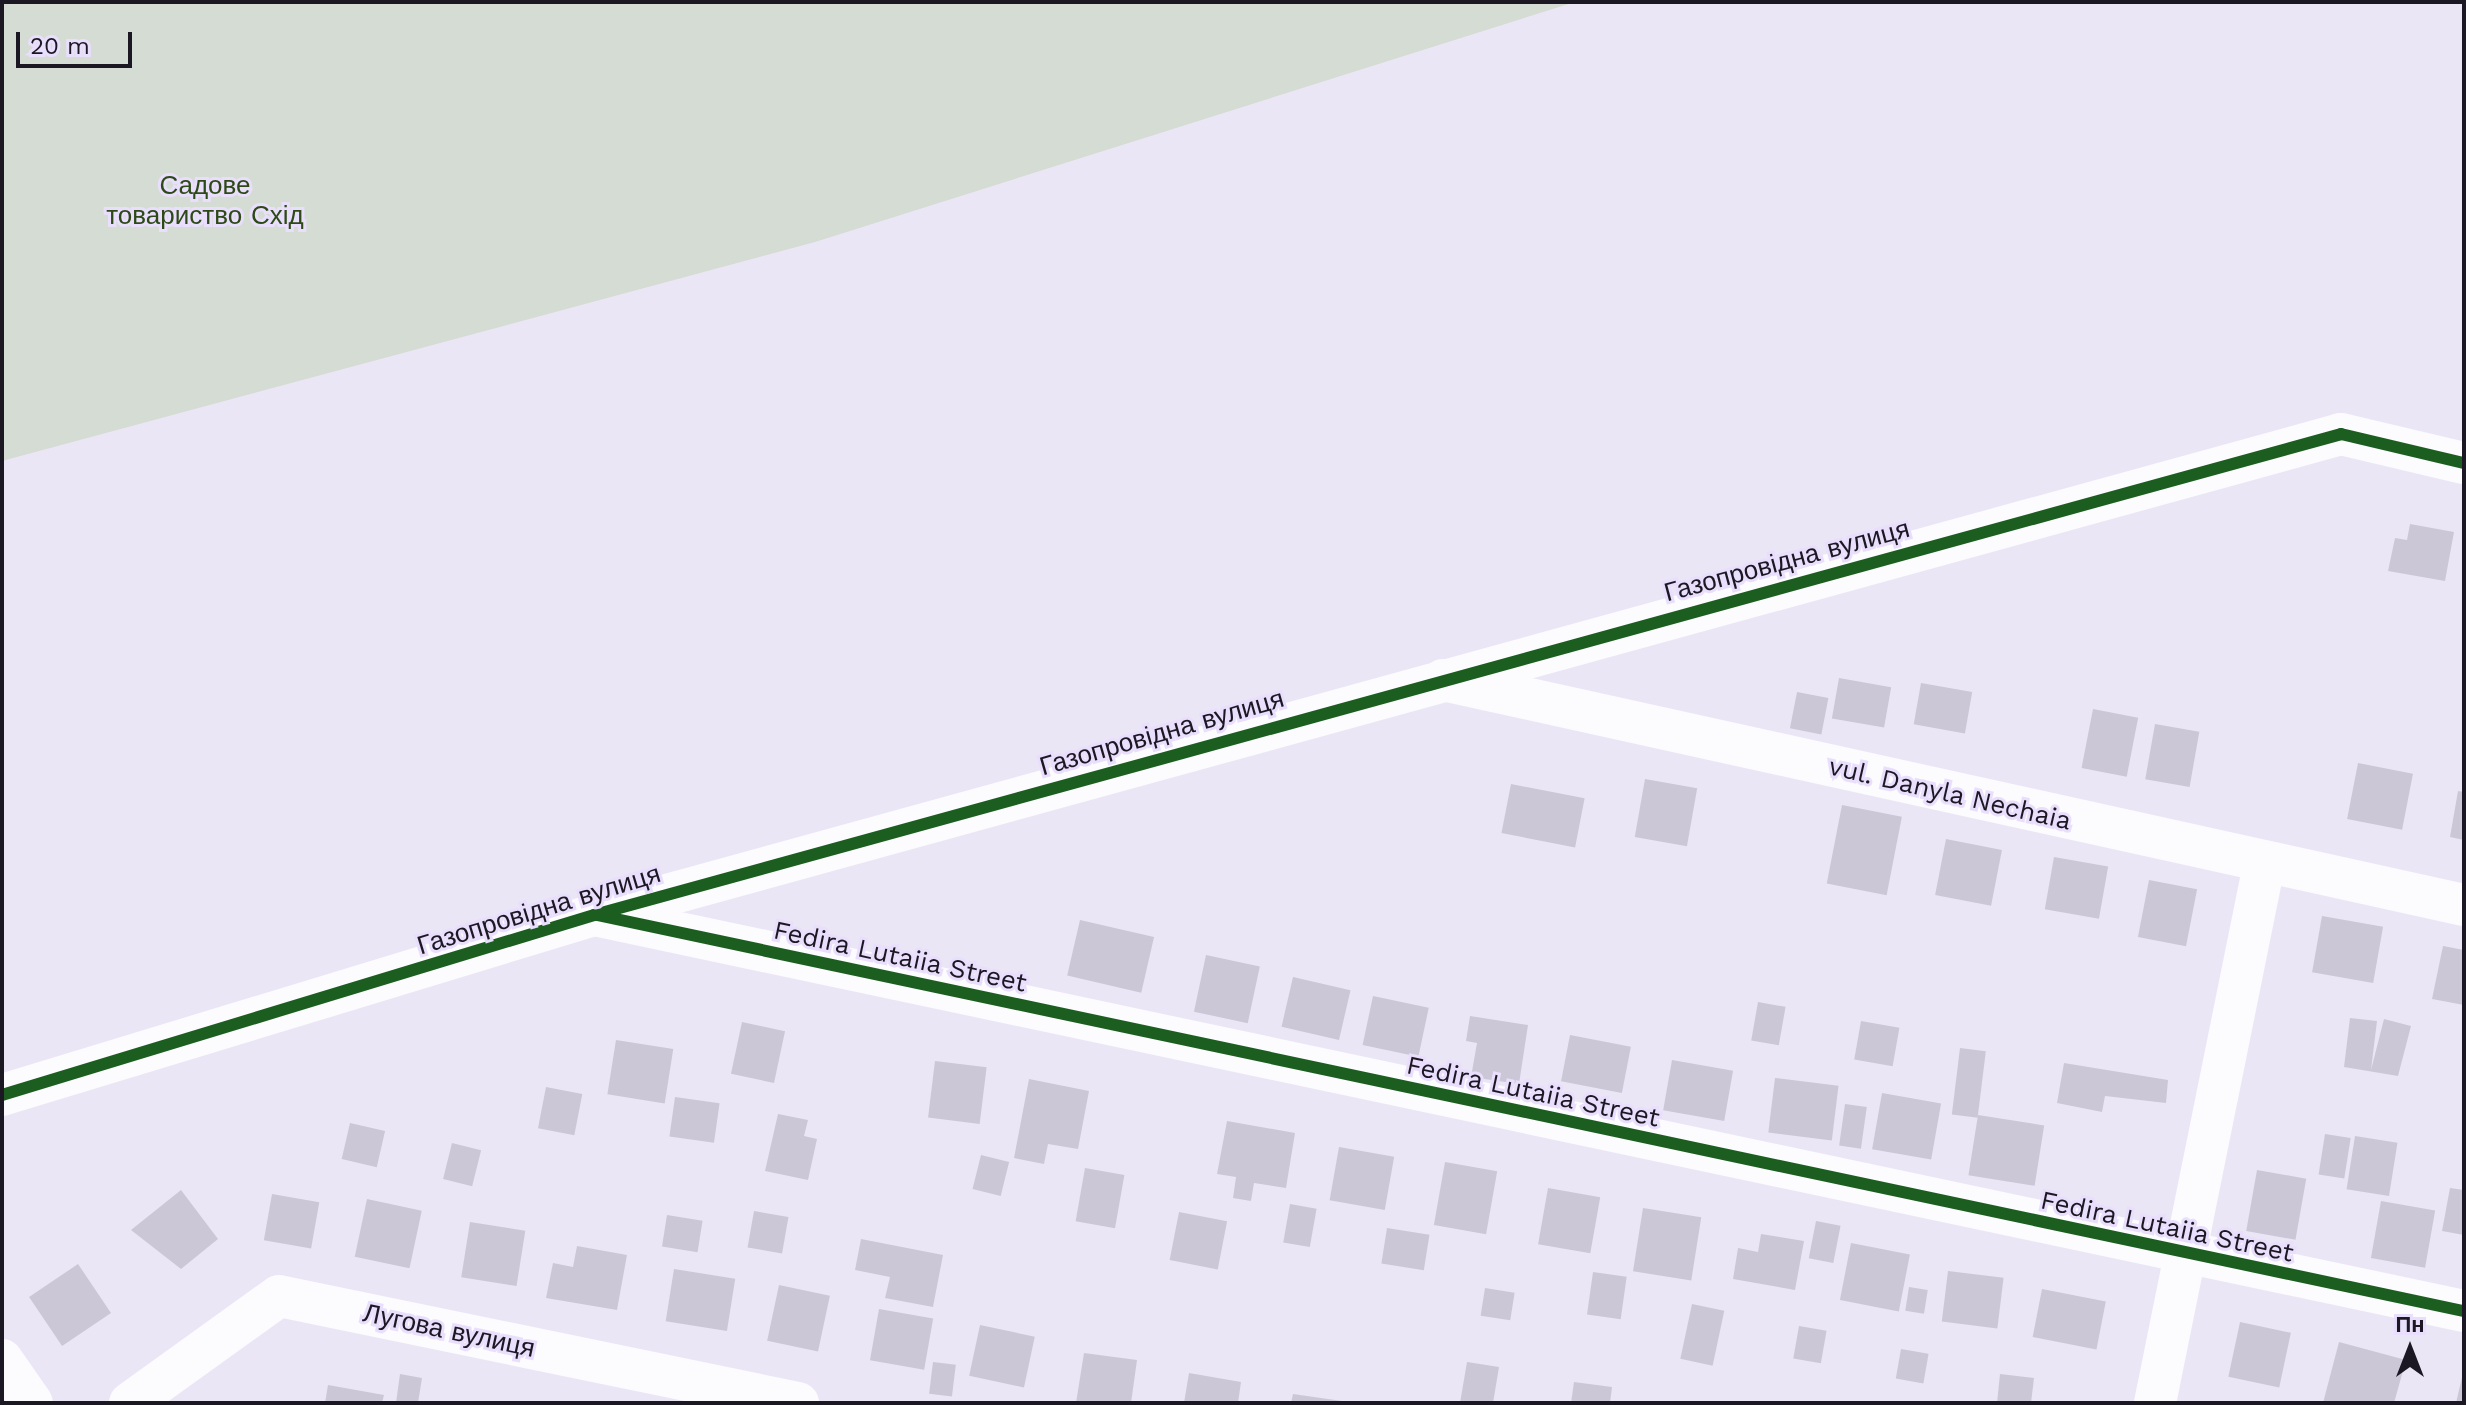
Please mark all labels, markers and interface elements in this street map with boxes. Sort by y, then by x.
scale bar [20,16,136,66]
text: 20 m [30,32,90,60]
park label: Садове товариство Схід [106,170,304,232]
street label: Газопровідна вулиця [1661,513,1913,609]
street label: Газопровідна вулиця [1036,683,1288,783]
street label: vul. Danyla Nechaia [1826,751,2074,837]
street label: Газопровідна вулиця [414,858,664,962]
street label: Fedira Lutaiia Street [770,915,1030,999]
street label: Fedira Lutaiia Street [1403,1050,1663,1134]
street label: Fedira Lutaiia Street [2037,1185,2297,1269]
street label: Лугова вулиця [360,1298,538,1364]
north arrow [2370,1309,2450,1389]
text: Пн [2395,1312,2425,1337]

